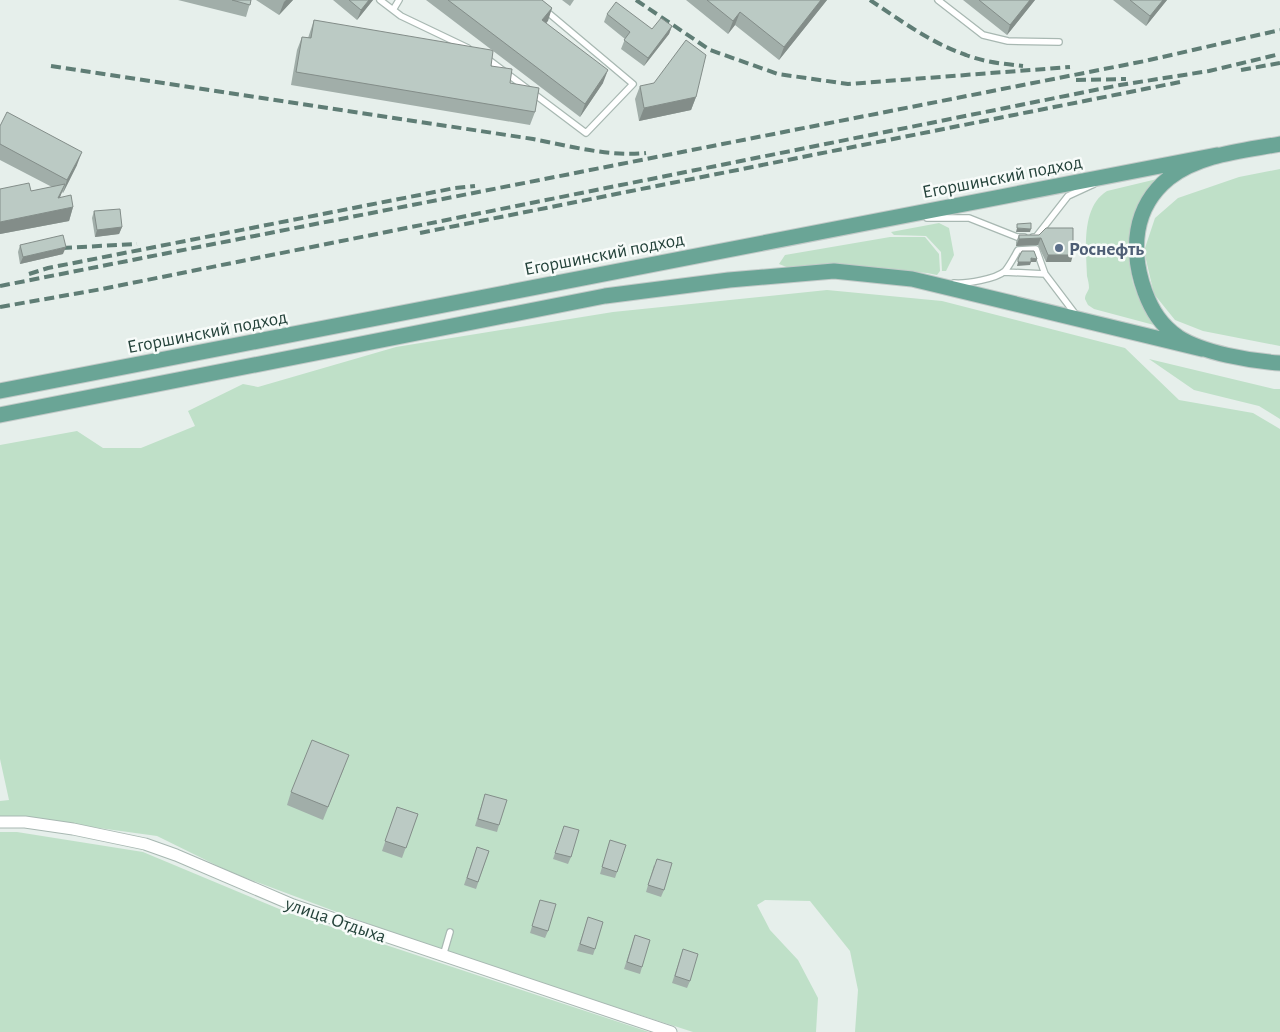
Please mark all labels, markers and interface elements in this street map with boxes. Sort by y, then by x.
street label: Егоршинский подход [921,153,1084,202]
street label: Егоршинский подход [523,230,686,279]
place label: Роснефть [1069,240,1144,259]
marker: Роснефть [1053,242,1065,254]
street label: Егоршинский подход [126,308,289,357]
street label: улица Отдыха [282,894,389,947]

